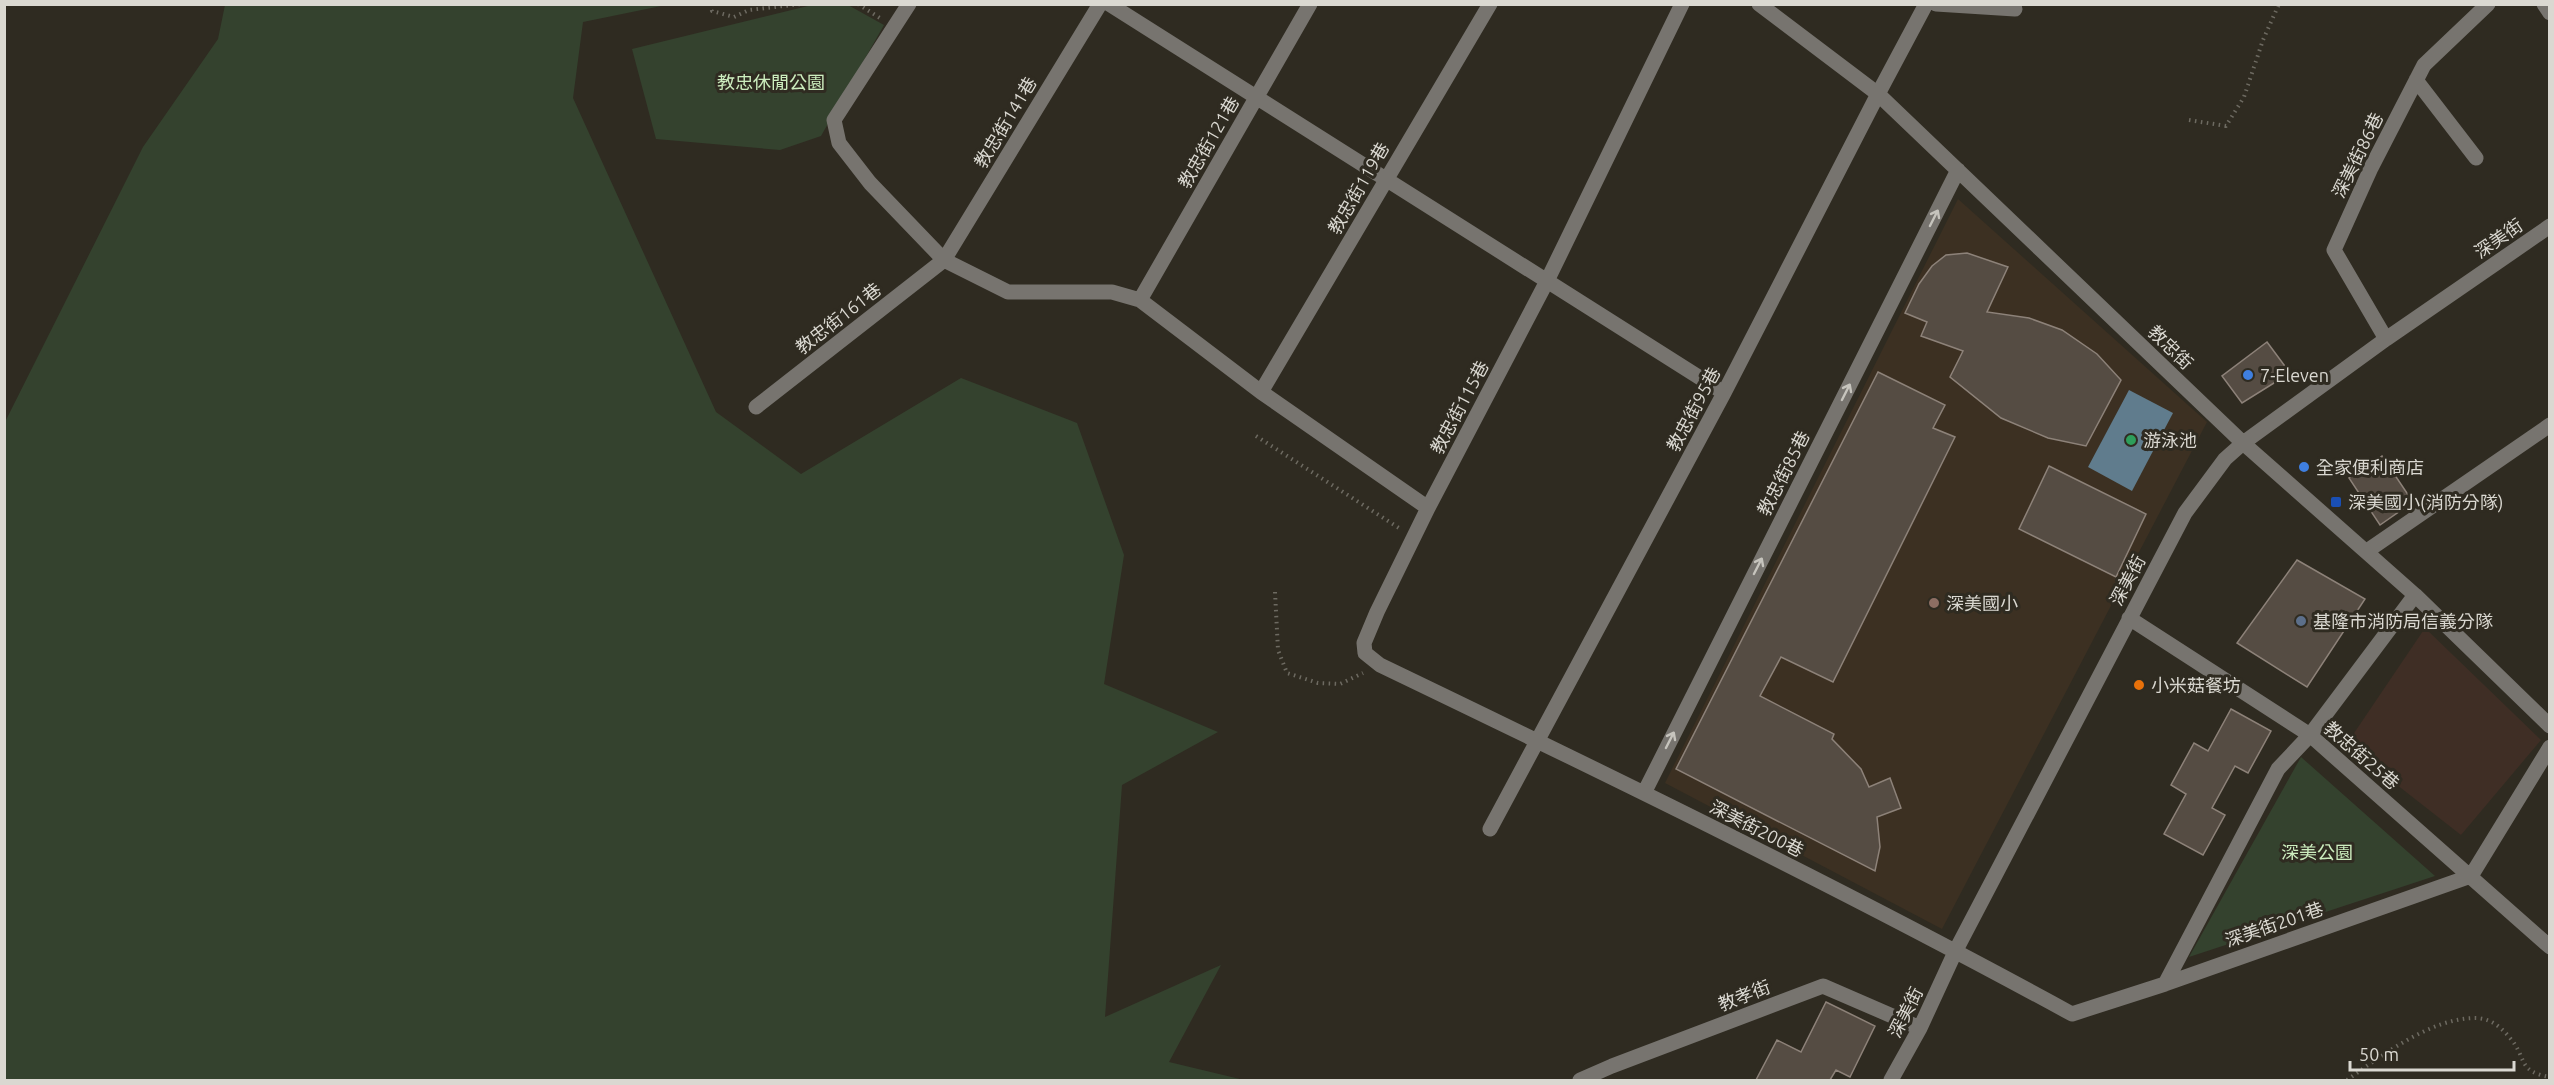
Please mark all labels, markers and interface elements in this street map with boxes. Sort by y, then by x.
park label: 教忠休閒公園 [717,72,825,92]
street label: 教忠街141巷 [970,73,1040,171]
street label: 教忠街121巷 [1174,93,1242,191]
street label: 深美街86巷 [2328,109,2386,201]
street label: 教忠街119巷 [1324,139,1392,237]
one-way arrow [1928,209,1940,227]
street label: 深美街 [2470,214,2526,262]
street label: 教忠街161巷 [791,279,885,357]
street label: 教忠街 [2145,321,2197,373]
street label: 教忠街115巷 [1426,357,1492,457]
street label: 教忠街95巷 [1663,364,1723,454]
place label: 7-Eleven [2260,365,2329,385]
marker: 7-Eleven [2241,368,2255,382]
one-way arrow [1840,384,1852,402]
street label: 教忠街85巷 [1753,427,1813,519]
place label: 游泳池 [2143,430,2197,450]
marker: 游泳池 [2124,433,2138,447]
place label: 全家便利商店 [2316,457,2424,477]
marker: 全家便利商店 [2297,460,2311,474]
place label: 深美國小(消防分隊) [2348,492,2503,513]
marker: 深美國小(消防分隊) [2329,495,2343,509]
street label: 深美街 [2105,551,2149,609]
one-way arrow [1753,558,1764,576]
place label: 深美國小 [1946,593,2018,613]
marker: 深美國小 [1927,596,1941,610]
place label: 基隆市消防局信義分隊 [2313,611,2493,631]
marker: 基隆市消防局信義分隊 [2294,614,2308,628]
place label: 小米菇餐坊 [2151,675,2241,695]
marker: 小米菇餐坊 [2132,678,2146,692]
street label: 教忠街25巷 [2321,717,2403,793]
one-way arrow [1665,732,1676,750]
street label: 深美街200巷 [1707,796,1807,860]
park label: 深美公園 [2281,842,2353,862]
street label: 深美街201巷 [2222,898,2326,950]
street label: 教孝街 [1715,976,1773,1014]
street label: 深美街 [1884,983,1926,1041]
scale bar [2350,1034,2514,1072]
text: 50 m [2359,1044,2399,1064]

